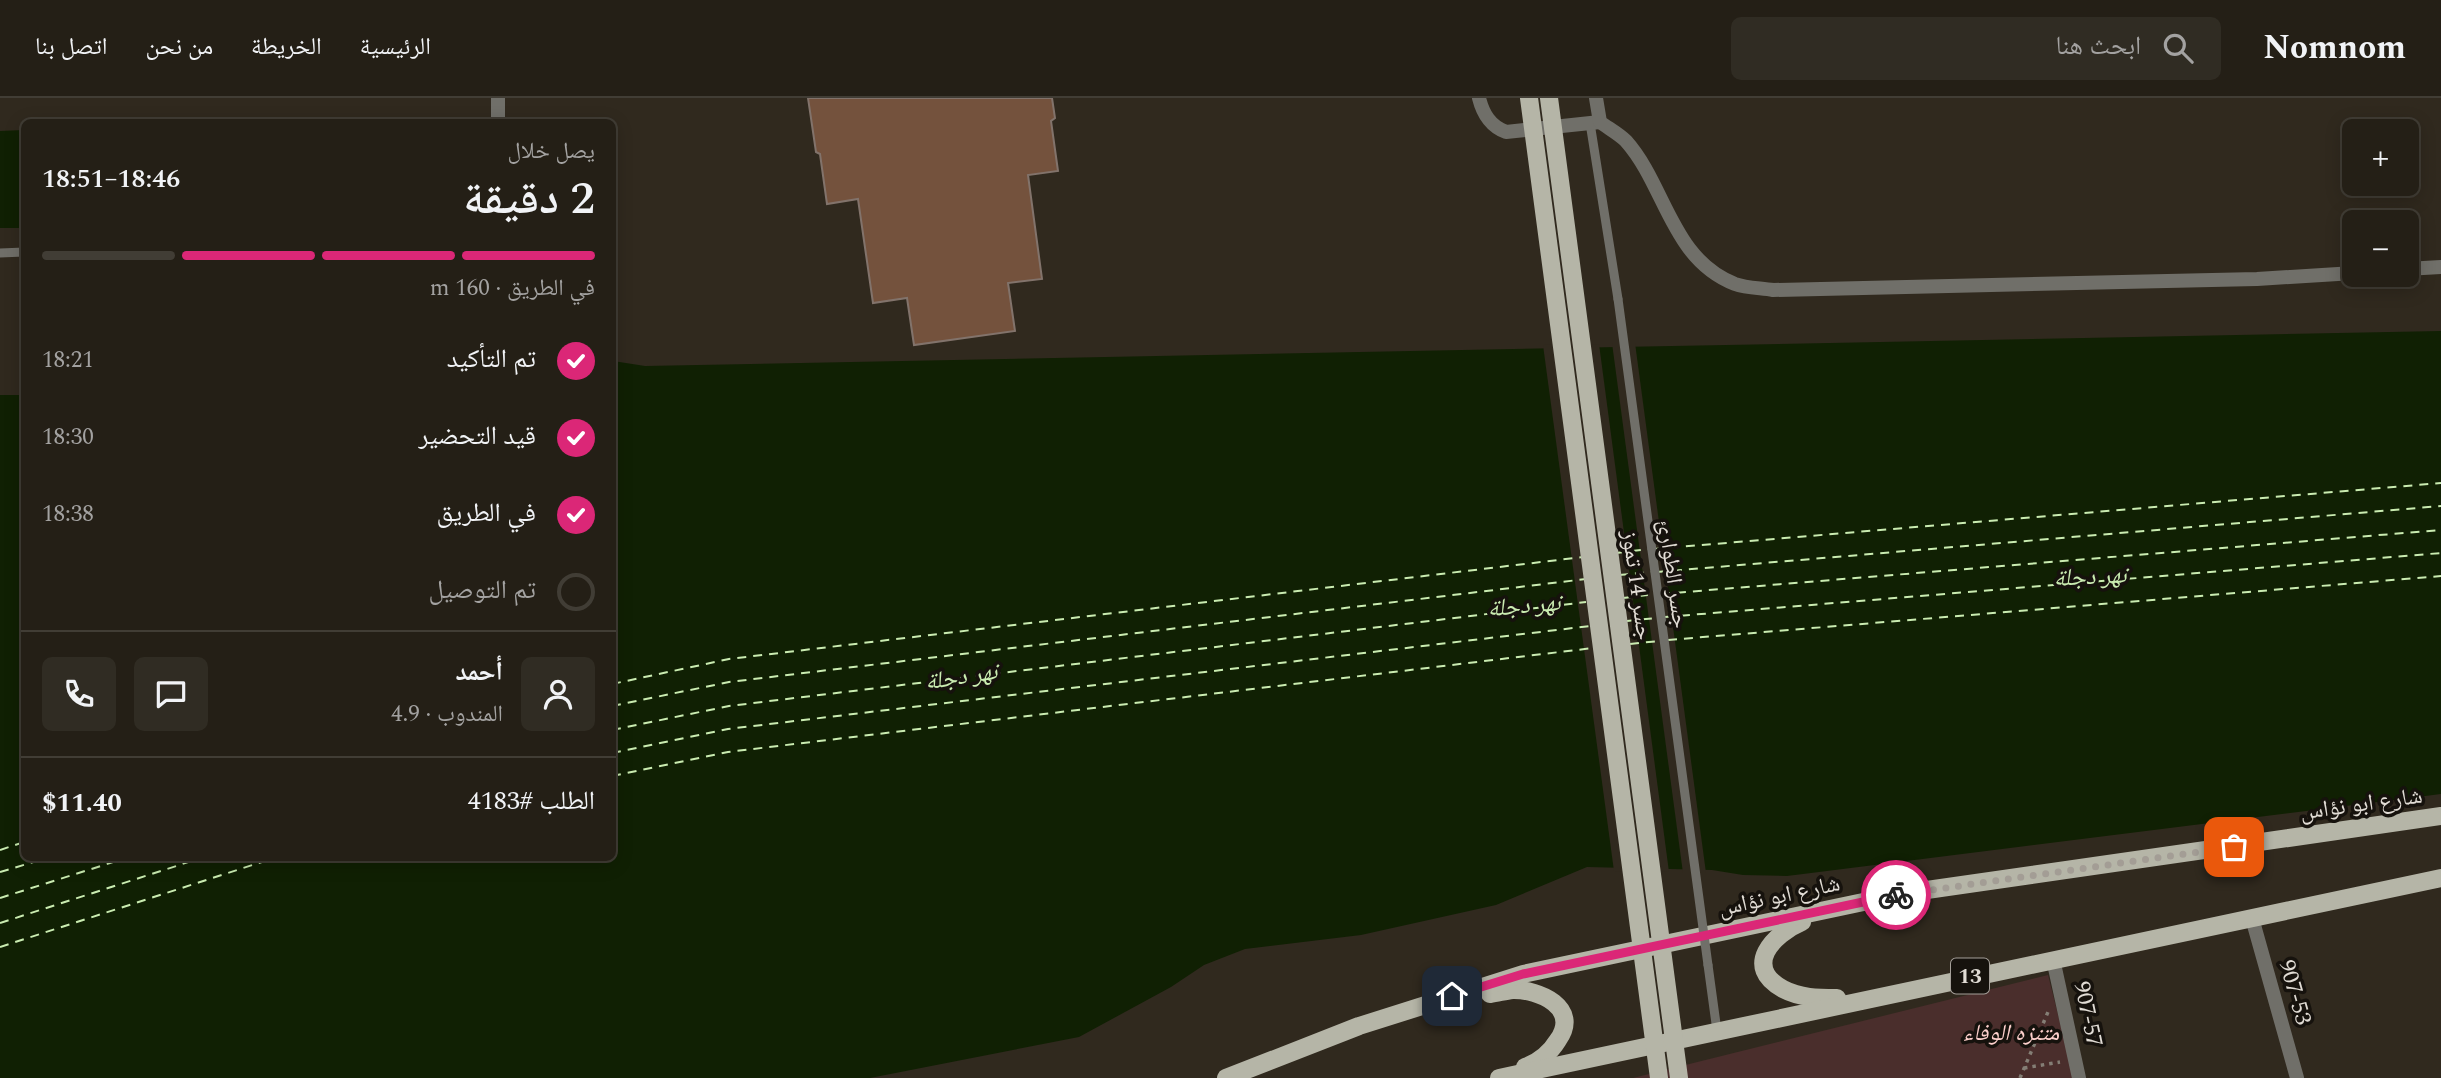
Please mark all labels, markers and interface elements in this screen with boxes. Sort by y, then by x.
search box [1731,17,2221,80]
text: Nomnom [2263,23,2406,73]
text: ابحث هنا [2056,26,2141,66]
text: اتصل بنا [35,29,107,65]
text: من نحن [145,29,213,65]
text: الخريطة [251,29,322,65]
text: الرئيسية [360,29,431,65]
icon: search [2159,29,2197,67]
map controls [2342,119,2419,287]
button: + [2342,119,2419,196]
text: يصل خلال [508,134,595,169]
text: 18:46–18:51 [42,159,180,199]
text: 2 دقيقة [463,164,595,234]
button: − [2342,210,2419,287]
text: في الطريق · 160 m [430,271,595,306]
text: تم التأكيد [447,339,536,379]
icon: check [557,342,595,380]
text: 18:21 [42,343,94,378]
text: قيد التحضير [418,416,536,456]
icon: check [557,419,595,457]
text: 18:30 [42,420,94,455]
text: في الطريق [437,493,536,533]
icon: check [557,496,595,534]
text: 18:38 [42,497,94,532]
street label: جسر الطوارئ [1648,518,1697,631]
street label: جسر 14 تموز [1611,527,1662,642]
water label: نهر دجلة [2053,557,2131,597]
text: تم التوصيل [428,570,536,610]
water label: نهر دجلة [1486,585,1566,627]
text: أحمد [455,652,503,692]
water label: نهر دجلة [922,653,1004,700]
button: phone [42,657,116,731]
button: chat [134,657,208,731]
button: person [521,657,595,731]
text: المندوب · 4.9 [391,697,503,732]
street label: شارع ابو نؤاس [2298,779,2425,830]
text: الطلب #4183 [468,781,595,821]
text: $11.40 [42,783,122,823]
pin [2204,817,2264,877]
icon: bag [2215,828,2253,866]
courier [1861,860,1931,930]
street label: شارع ابو نؤاس [1715,866,1843,926]
icon: bike [1877,876,1915,914]
street label: 907-53 [2269,956,2320,1029]
road number: 13 [1951,958,1989,994]
pin [1422,966,1482,1026]
icon: home [1433,977,1471,1015]
street label: 907-57 [2064,978,2112,1050]
park label: متنزه الوفاء [1963,1016,2060,1051]

